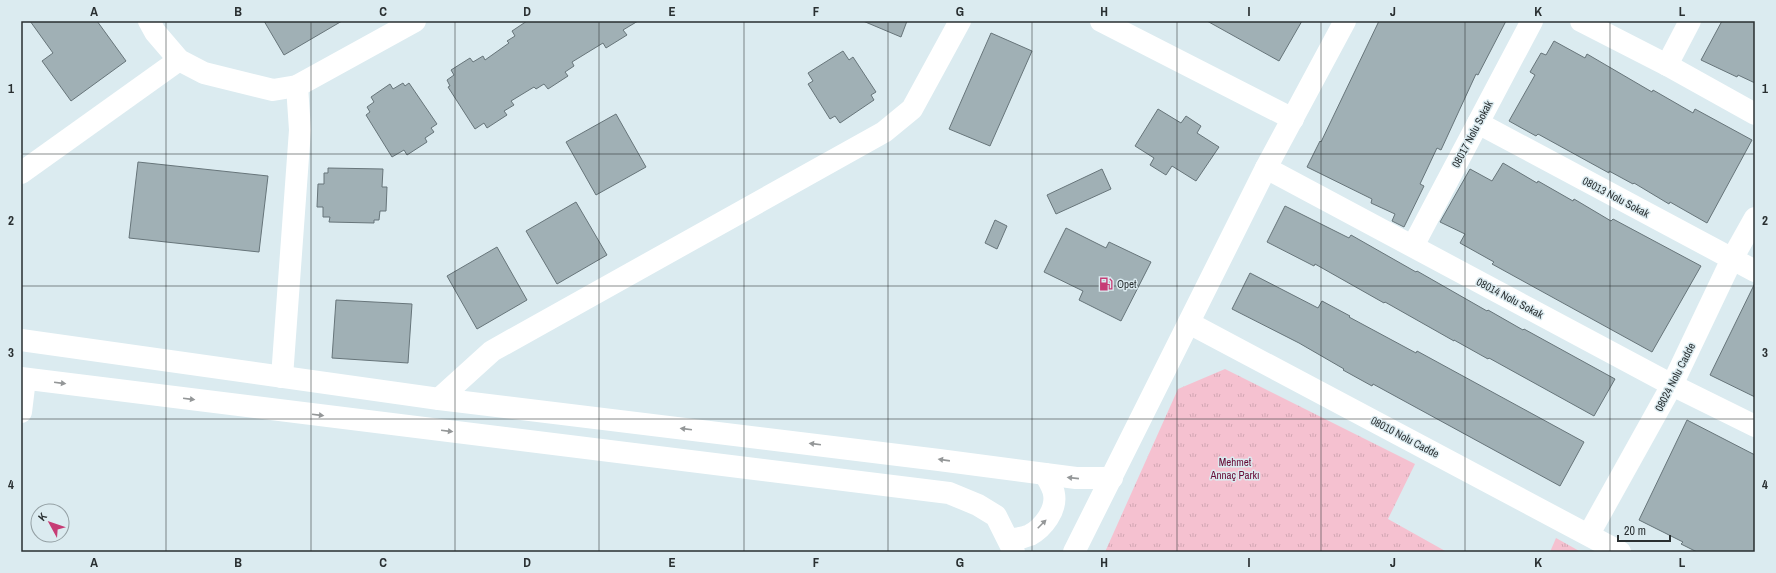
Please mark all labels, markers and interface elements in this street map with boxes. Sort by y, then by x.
text: A [90,3,98,20]
text: B [234,3,242,20]
text: C [379,3,387,20]
text: D [523,3,531,20]
text: E [668,3,676,20]
text: F [813,3,820,20]
text: G [956,3,964,20]
text: H [1100,3,1108,20]
text: I [1248,3,1251,20]
text: J [1390,3,1396,20]
text: K [1534,3,1542,20]
text: L [1679,3,1686,20]
text: 1 [8,80,14,97]
text: 1 [1762,80,1768,97]
street label: 08017 Nolu Sokak [1449,98,1496,170]
street label: 08013 Nolu Sokak [1580,174,1652,221]
text: 2 [8,212,14,229]
text: 2 [1762,212,1768,229]
street label: 08014 Nolu Sokak [1474,275,1546,322]
fuel station icon: Opet [1098,276,1114,292]
place label: Opet [1117,277,1137,291]
street label: 08024 Nolu Cadde [1652,340,1698,414]
text: 3 [8,344,14,361]
text: 3 [1762,344,1768,361]
one-way arrow [54,380,66,386]
one-way arrow [183,396,195,402]
one-way arrow [312,412,324,418]
street label: 08010 Nolu Cadde [1369,413,1441,461]
one-way arrow [680,426,692,432]
one-way arrow [441,428,453,434]
one-way arrow [809,441,821,448]
park label: Mehmet Annaç Parkı [1209,455,1260,482]
one-way arrow [938,457,950,463]
one-way arrow [1067,474,1079,481]
text: 4 [8,476,14,493]
text: 4 [1762,476,1768,493]
north arrow [30,503,70,543]
text: K [35,509,50,524]
scale bar [1618,517,1670,543]
one-way arrow [1037,519,1047,529]
text: 20 m [1624,523,1646,539]
text: A [90,554,98,571]
text: B [234,554,242,571]
text: C [379,554,387,571]
text: D [523,554,531,571]
text: E [668,554,676,571]
text: F [813,554,820,571]
text: G [956,554,964,571]
text: H [1100,554,1108,571]
text: I [1248,554,1251,571]
text: J [1390,554,1396,571]
text: K [1534,554,1542,571]
text: L [1679,554,1686,571]

